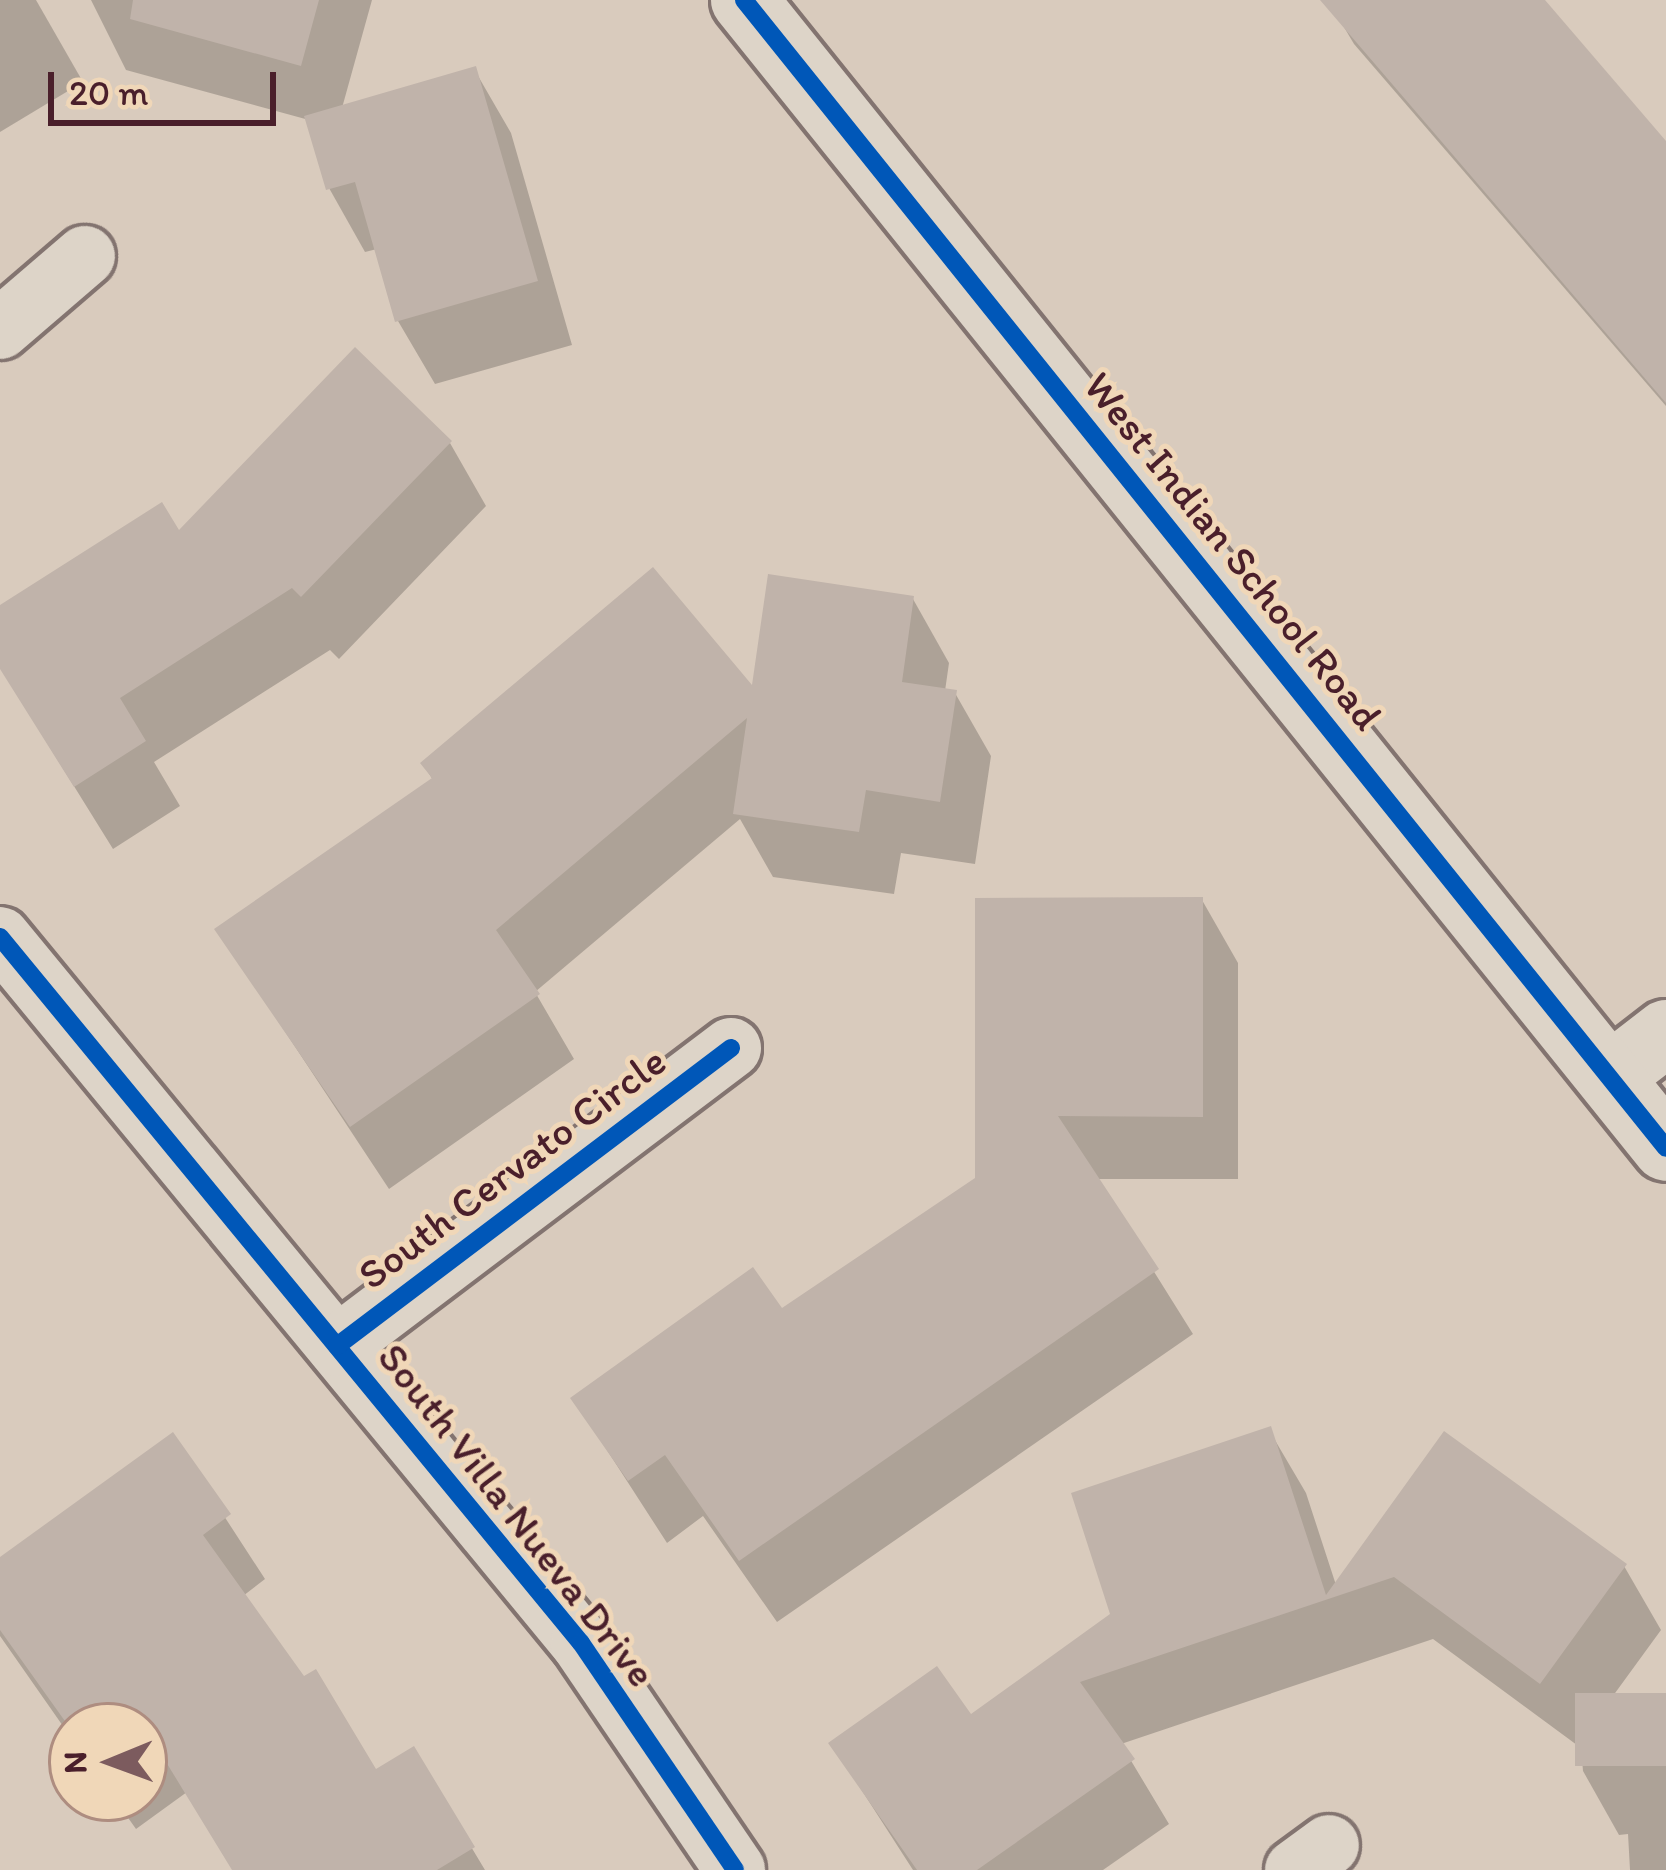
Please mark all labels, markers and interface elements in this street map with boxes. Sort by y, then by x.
scale bar [54,48,282,122]
text: 20 m [69,71,149,114]
street label: West Indian School Road [1074,362,1392,740]
street label: South Cervato Circle [349,1036,675,1300]
street label: South Villa Nueva Drive [368,1334,666,1696]
north arrow [48,1702,168,1822]
text: N [55,1751,94,1774]

